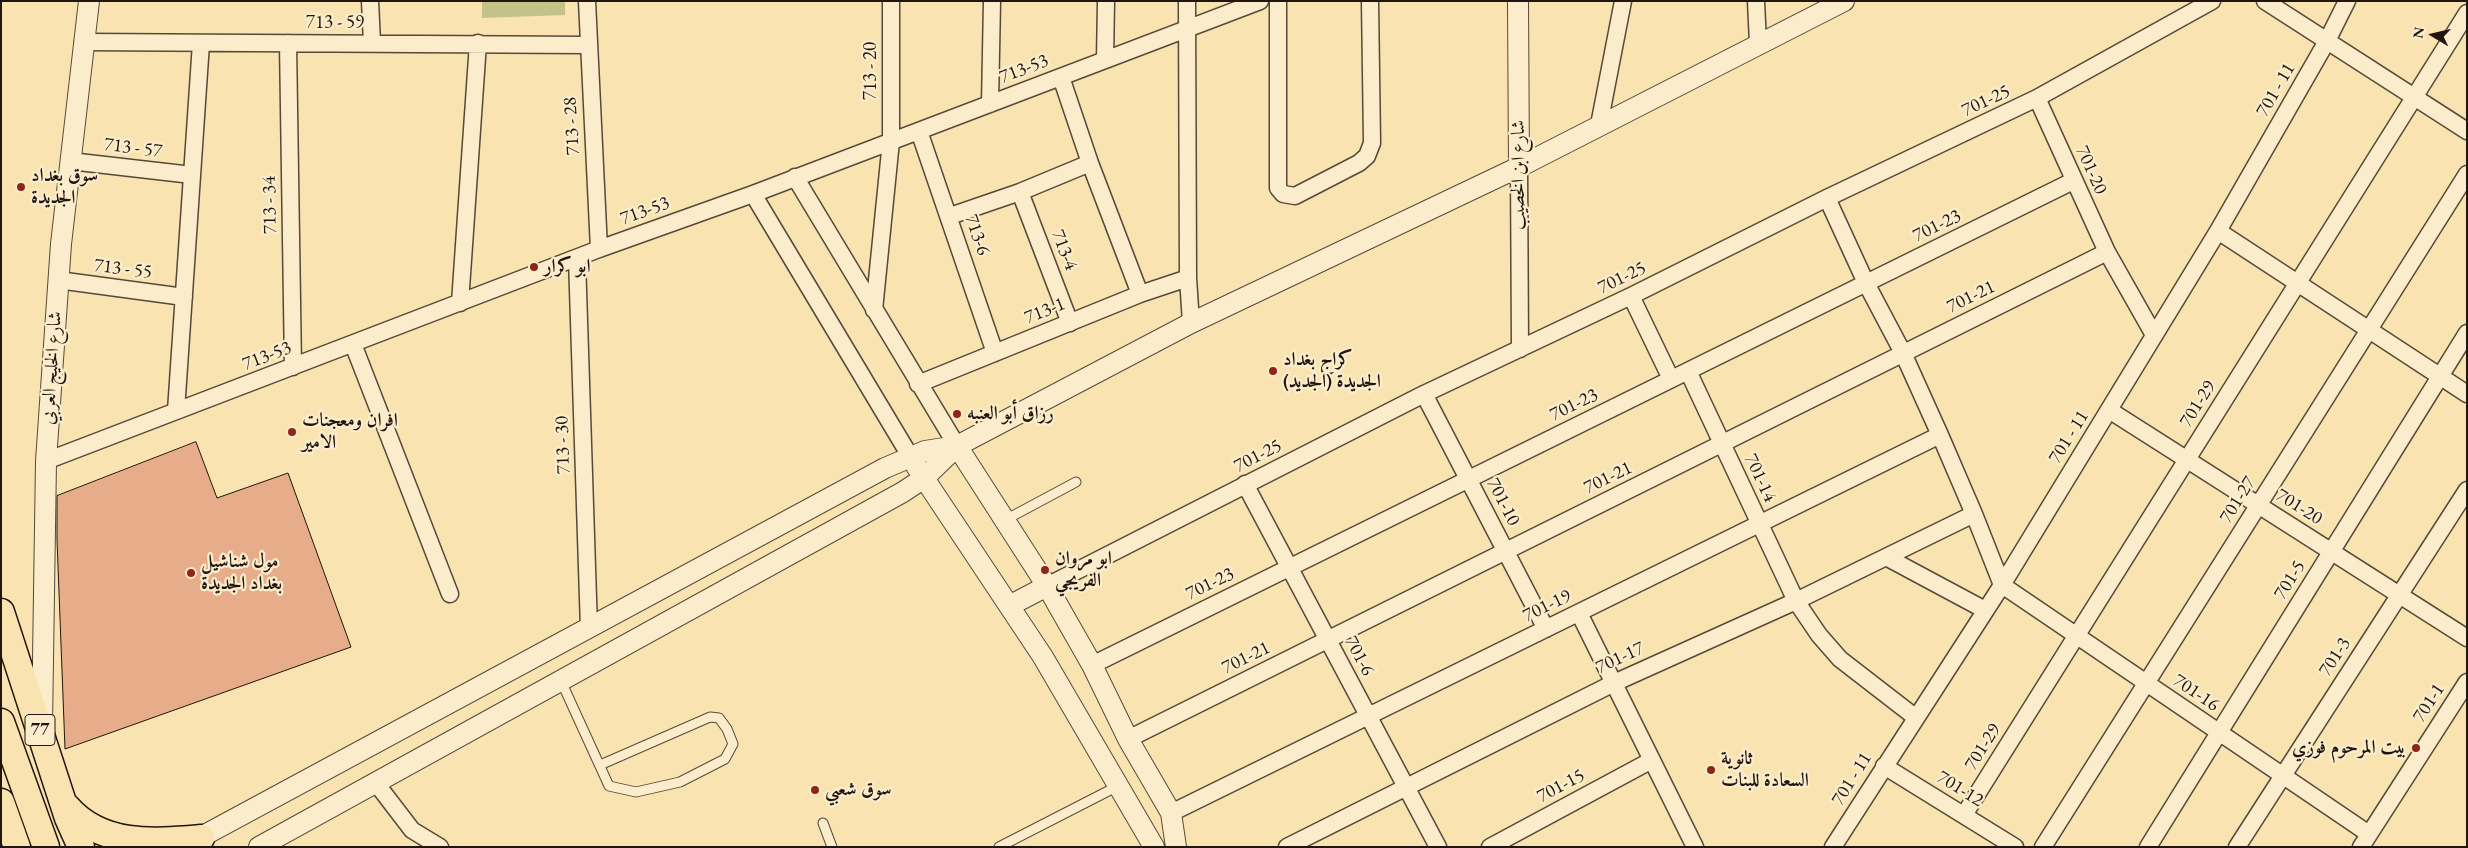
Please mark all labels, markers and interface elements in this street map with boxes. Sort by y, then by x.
north arrow [2408,10,2458,60]
street label: 713 - 59 [306,12,364,34]
text: N [2408,26,2428,40]
street label: 713 - 20 [860,42,882,100]
street label: 713-53 [996,49,1052,89]
street label: 701 - 11 [2252,59,2300,121]
street label: 701-25 [1958,80,2014,122]
street label: 713 - 28 [559,96,585,156]
street label: شارع ابن الخصيب [1508,120,1530,230]
street label: 713 - 57 [103,133,163,163]
street label: 701-20 [2070,142,2112,198]
place label: سوق بغداد الجديدة [31,165,98,209]
street label: 713 - 34 [258,176,282,234]
marker: سوق بغداد الجديدة [15,181,27,193]
street label: 713-53 [617,192,673,230]
street label: 701-23 [1909,205,1965,247]
street label: 713-6 [959,212,995,258]
street label: 713-4 [1046,226,1082,274]
street label: 713 - 55 [93,254,153,284]
place label: ابو كرار [544,256,591,278]
street label: 701-25 [1594,257,1650,299]
marker: ابو كرار [528,261,540,273]
street label: 701-21 [1943,276,1999,318]
street label: 713-1 [1021,293,1069,329]
street label: شارع الخليج العربي [37,311,67,425]
street label: 713-53 [239,336,295,376]
place label: كراج بغداد الجديدة (الجديد) [1283,349,1381,393]
marker: كراج بغداد الجديدة (الجديد) [1267,365,1279,377]
street label: 701-29 [2175,376,2221,432]
street label: 701-23 [1546,384,1602,426]
place label: رزاق أبو العنبه [967,403,1054,425]
street label: 701 - 11 [2044,406,2094,468]
marker: رزاق أبو العنبه [951,408,963,420]
place label: افران ومعجنات الامير [302,410,398,454]
street label: 713 - 30 [551,415,575,475]
marker: افران ومعجنات الامير [286,426,298,438]
street label: 701-25 [1230,434,1286,478]
street label: 701-14 [1739,450,1781,506]
street label: 701-21 [1580,457,1636,499]
street label: 701-27 [2215,472,2261,528]
street label: 701-10 [1481,474,1525,530]
street label: 701-20 [2271,484,2327,530]
place label: ابو مروان الفريجي [1055,548,1112,592]
place label: مول شناشيل بغداد الجديدة [201,551,282,595]
street label: 701-5 [2269,556,2311,604]
street label: 701-23 [1182,563,1238,605]
marker: ابو مروان الفريجي [1039,564,1051,576]
marker: مول شناشيل بغداد الجديدة [185,567,197,579]
street label: 701-19 [1519,585,1575,627]
street label: 701-6 [1339,632,1379,680]
street label: 701-3 [2314,633,2356,681]
street label: 701-21 [1218,637,1274,679]
street label: 701-17 [1592,637,1648,679]
street label: 701-16 [2169,669,2223,717]
street label: 701-1 [2408,679,2450,727]
road number: 77 [25,714,55,746]
street label: 701-29 [1960,719,2006,775]
place label: بيت المرحوم فوزي [2292,737,2406,759]
marker: بيت المرحوم فوزي [2410,742,2422,754]
place label: ثانوية السعادة للبنات [1721,748,1809,792]
street label: 701 - 11 [1827,748,1877,810]
street label: 701-15 [1533,764,1589,808]
marker: ثانوية السعادة للبنات [1705,764,1717,776]
street label: 701-12 [1932,766,1988,812]
place label: سوق شعبي [825,779,891,801]
marker: سوق شعبي [809,784,821,796]

